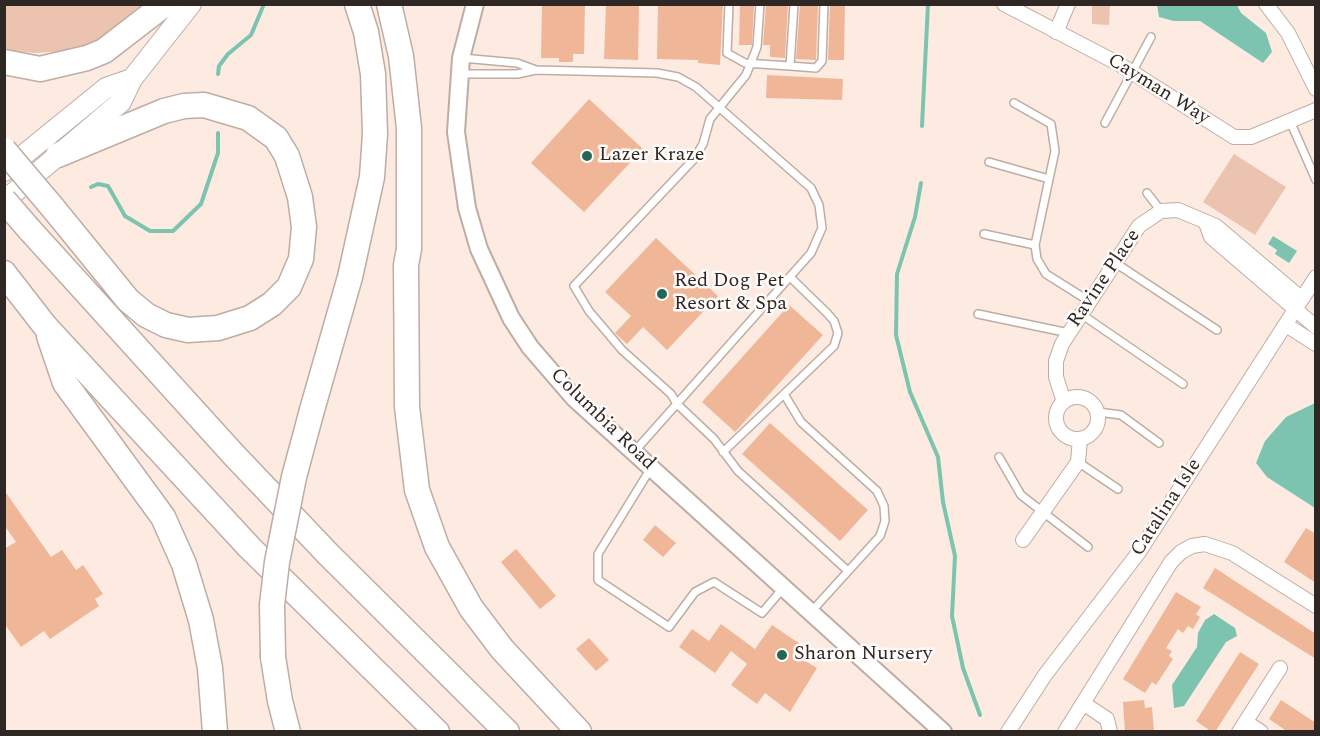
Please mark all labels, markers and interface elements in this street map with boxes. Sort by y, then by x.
street label: Cayman Way [1103,49,1213,131]
place label: Lazer Kraze [599,144,704,168]
marker: Lazer Kraze [580,149,594,163]
street label: Ravine Place [1063,225,1147,333]
place label: Red Dog Pet Resort & Spa [674,270,787,317]
marker: Red Dog Pet Resort & Spa [655,287,669,301]
street label: Columbia Road [544,364,660,476]
street label: Catalina Isle [1127,455,1207,561]
place label: Sharon Nursery [794,643,932,667]
marker: Sharon Nursery [775,648,789,662]

